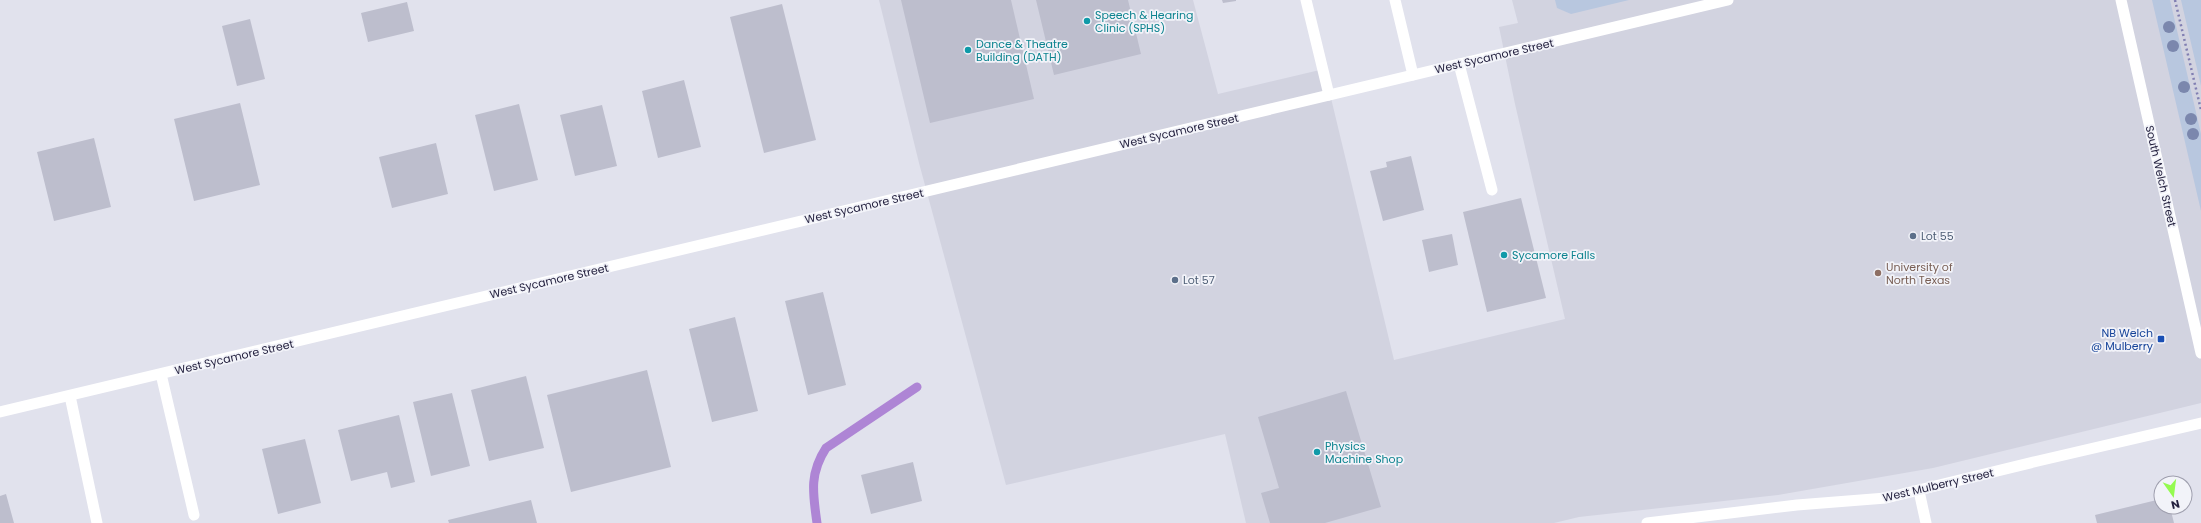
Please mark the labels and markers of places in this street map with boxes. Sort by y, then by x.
place label: Speech & Hearing Clinic (SPHS) [1095,7,1193,36]
marker: Speech & Hearing Clinic (SPHS) [1082,16,1092,26]
place label: Dance & Theatre Building (DATH) [976,36,1068,65]
marker: Dance & Theatre Building (DATH) [963,45,973,55]
place label: Lot 55 [1921,228,1954,244]
marker: Lot 55 [1908,231,1918,241]
place label: Sycamore Falls [1512,247,1595,263]
marker: Sycamore Falls [1499,250,1509,260]
place label: University of North Texas [1886,259,1953,288]
marker: University of North Texas [1873,268,1883,278]
place label: Lot 57 [1183,272,1215,288]
marker: Lot 57 [1170,275,1180,285]
place label: NB Welch @ Mulberry [2091,325,2154,354]
marker: NB Welch @ Mulberry [2156,334,2166,344]
place label: Physics Machine Shop [1325,438,1403,467]
marker: Physics Machine Shop [1312,447,1322,457]

